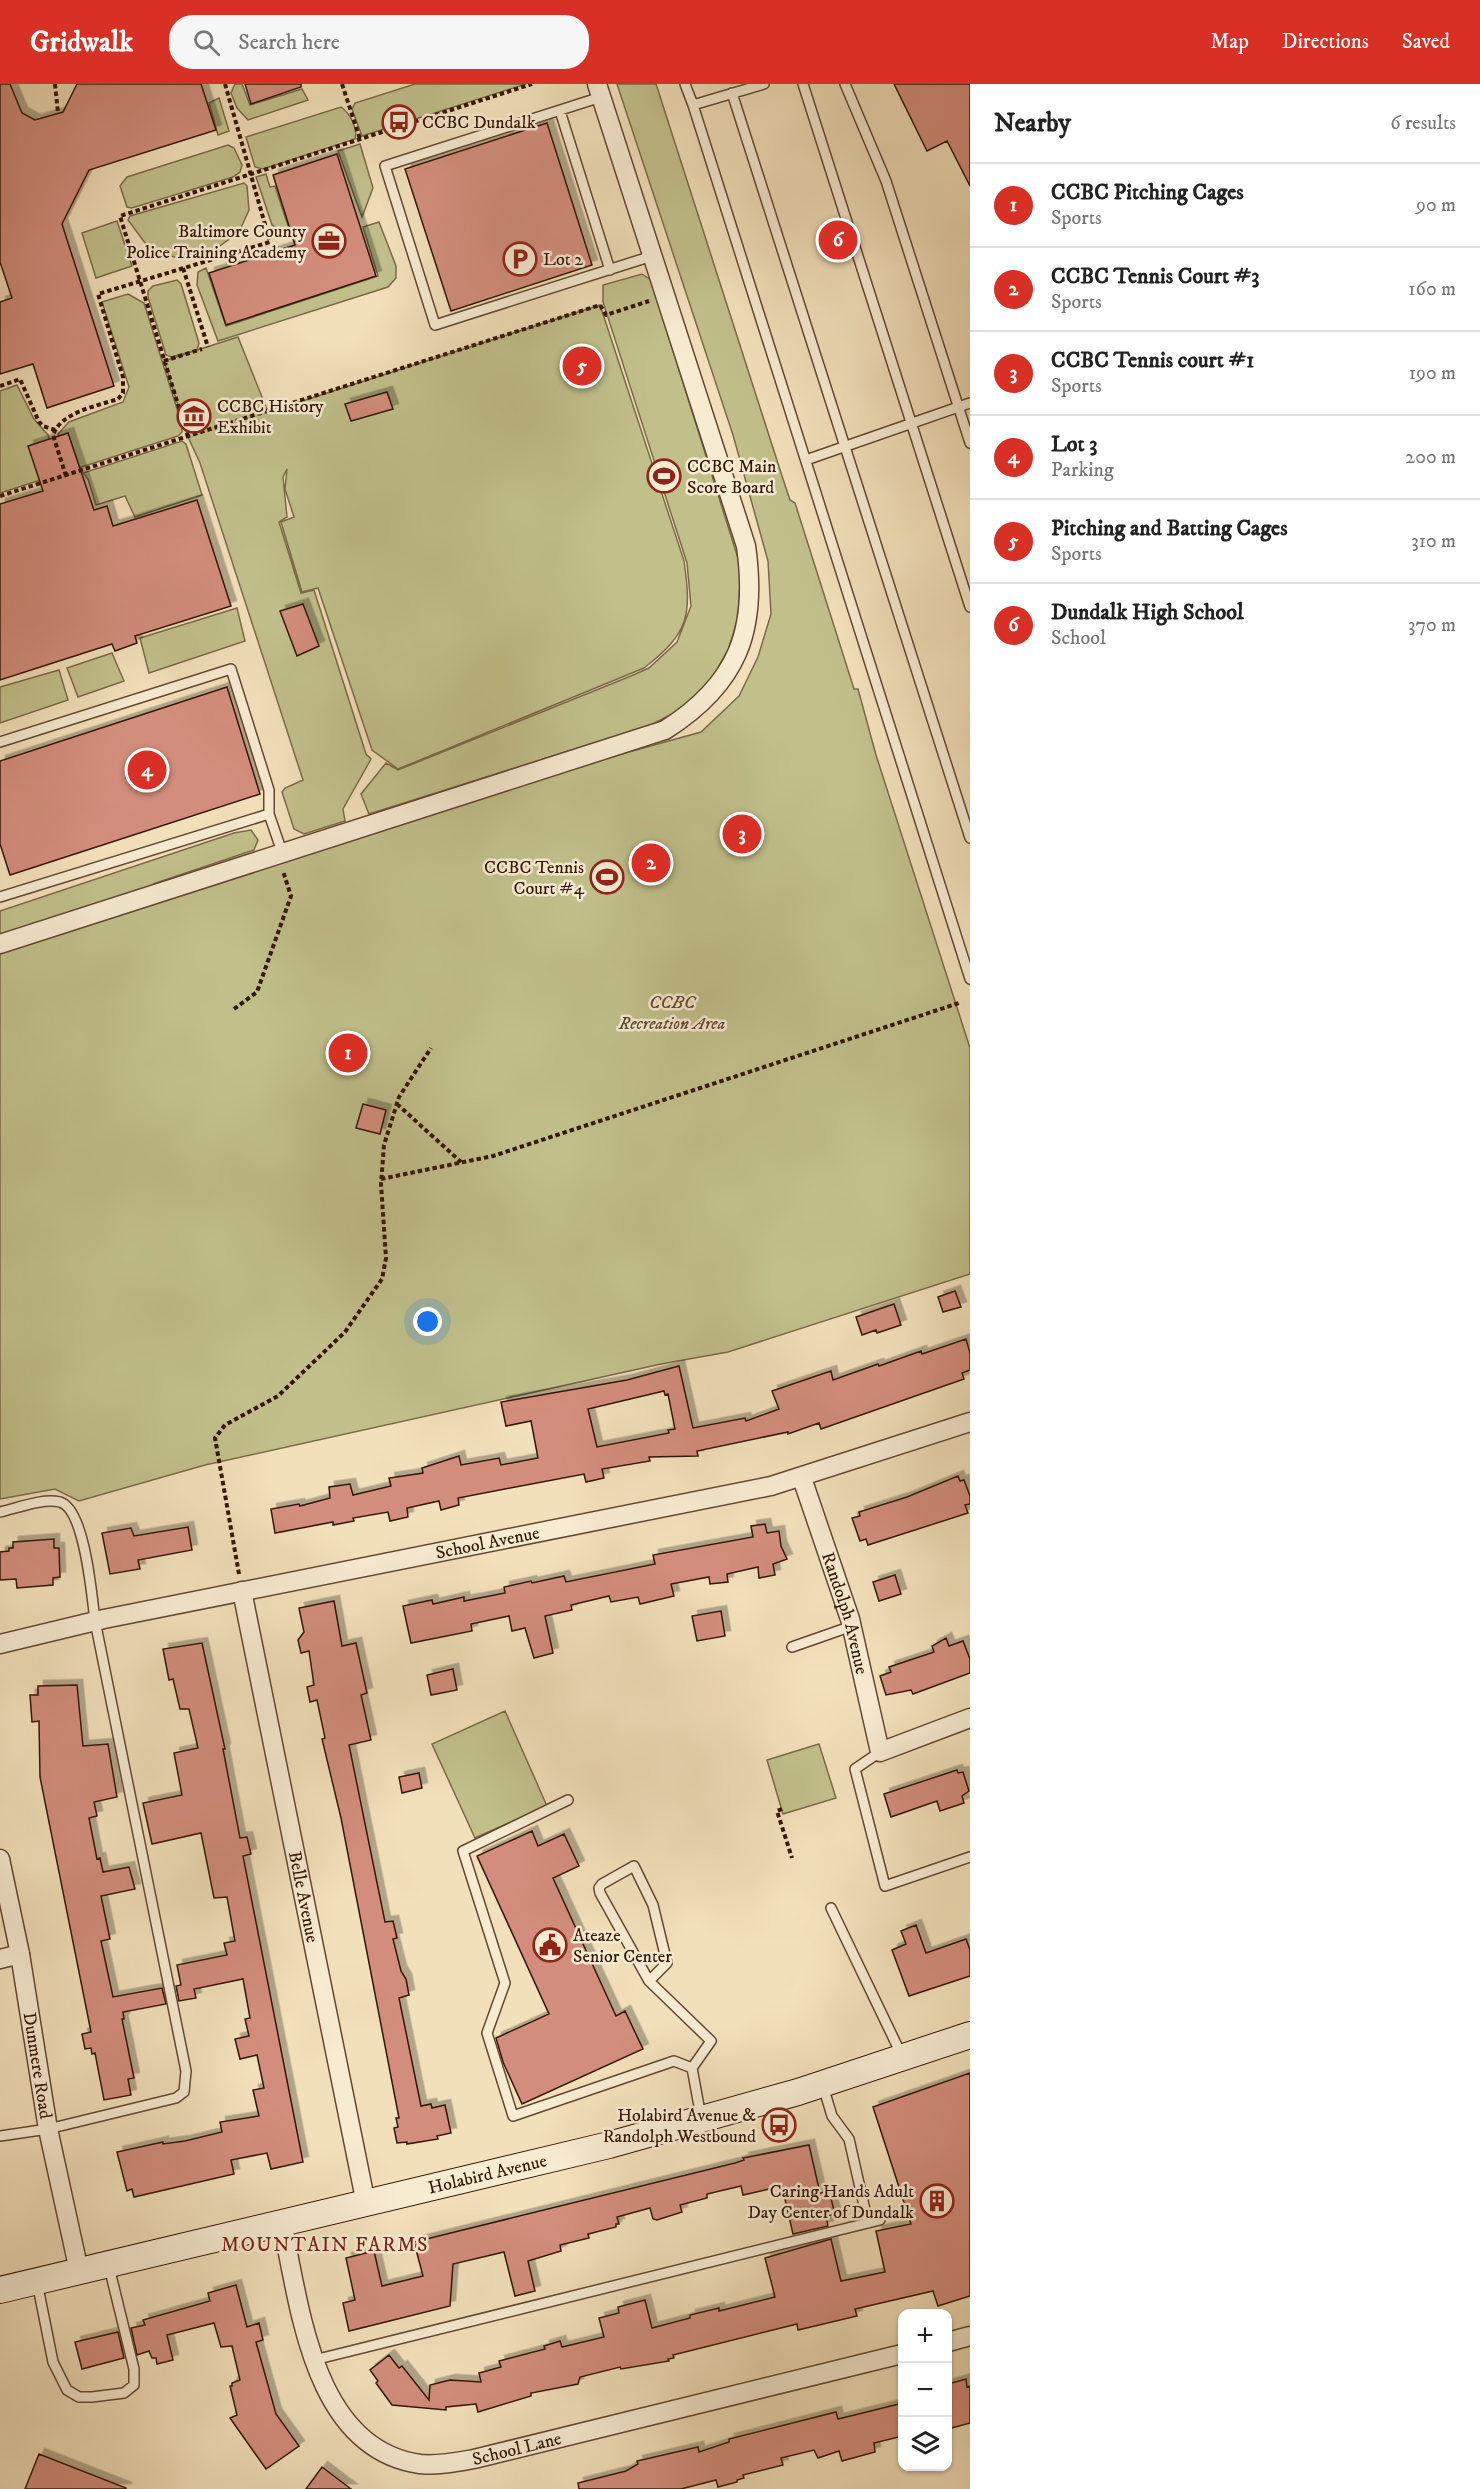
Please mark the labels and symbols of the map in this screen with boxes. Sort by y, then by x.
bus stop icon: CCBC Dundalk [381,104,417,140]
place label: CCBC Dundalk [422,112,536,134]
pin: 6 [818,218,858,262]
place label: Baltimore County Police Training Academy [126,221,306,264]
office icon: Baltimore County Police Training Academy [311,223,347,259]
parking icon: Lot 2 [502,241,538,277]
place label: Lot 2 [543,249,583,271]
pin: 5 [562,344,602,388]
place label: CCBC History Exhibit [217,396,324,439]
museum icon: CCBC History Exhibit [176,398,212,434]
place label: CCBC Main Score Board [687,456,777,499]
sports icon: CCBC Main Score Board [646,458,682,494]
pin: 4 [128,748,166,792]
pin: 3 [722,812,762,856]
pin: 2 [632,840,670,886]
place label: CCBC Tennis Court #4 [484,857,585,900]
sports icon: CCBC Tennis Court #4 [589,859,625,895]
park label: CCBC Recreation Area [618,992,725,1035]
pin: 1 [328,1030,368,1076]
your location [413,1307,442,1336]
street label: School Avenue [434,1522,541,1565]
street label: Randolph Avenue [816,1549,872,1676]
street label: Belle Avenue [283,1849,323,1945]
place label: Ateaze Senior Center [573,1925,672,1968]
public building icon: Ateaze Senior Center [532,1927,568,1963]
street label: Dunmere Road [17,2011,56,2121]
place label: Holabird Avenue & Randolph Westbound [603,2105,756,2148]
bus stop icon: Holabird Avenue & Randolph Westbound [761,2107,797,2143]
street label: Holabird Avenue [426,2150,549,2200]
place label: Caring Hands Adult Day Center of Dundalk [747,2181,914,2224]
building icon: Caring Hands Adult Day Center of Dundalk [919,2183,955,2219]
district label: MOUNTAIN FARMS [221,2233,429,2258]
street label: School Lane [470,2428,564,2471]

